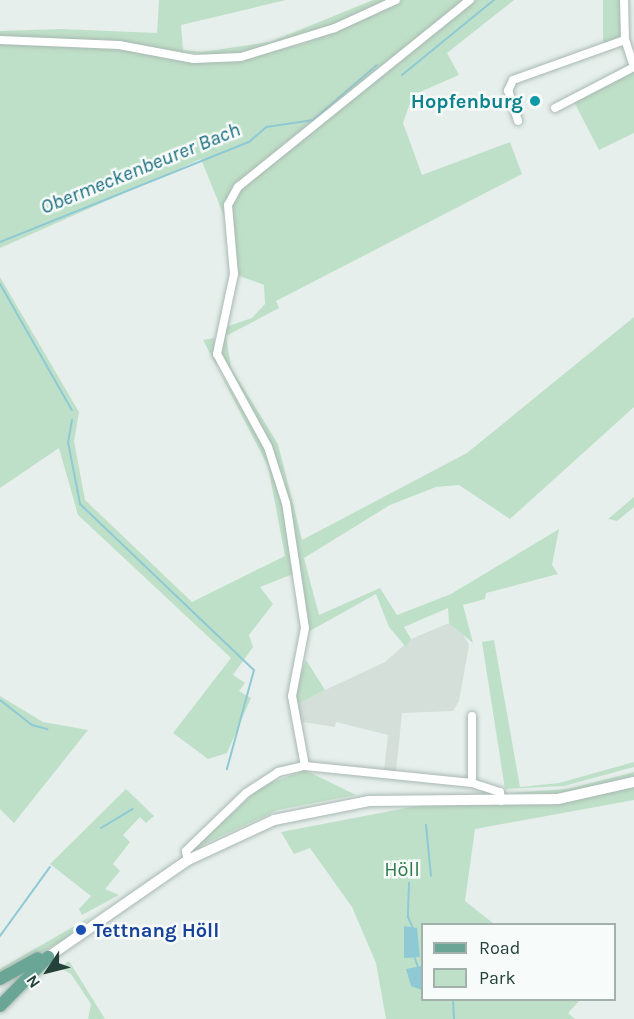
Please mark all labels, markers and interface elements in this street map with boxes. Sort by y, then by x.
place label: Hopfenburg [411,89,523,113]
marker: Hopfenburg [528,94,542,108]
water label: Obermeckenbeurer Bach [36,116,244,220]
park label: Höll [384,857,420,881]
place label: Tettnang Höll [93,918,219,942]
marker: Tettnang Höll [74,923,88,937]
legend [421,923,616,1001]
text: Road [479,937,520,959]
north arrow [18,941,78,1001]
text: Park [479,967,516,989]
text: N [22,971,44,992]

